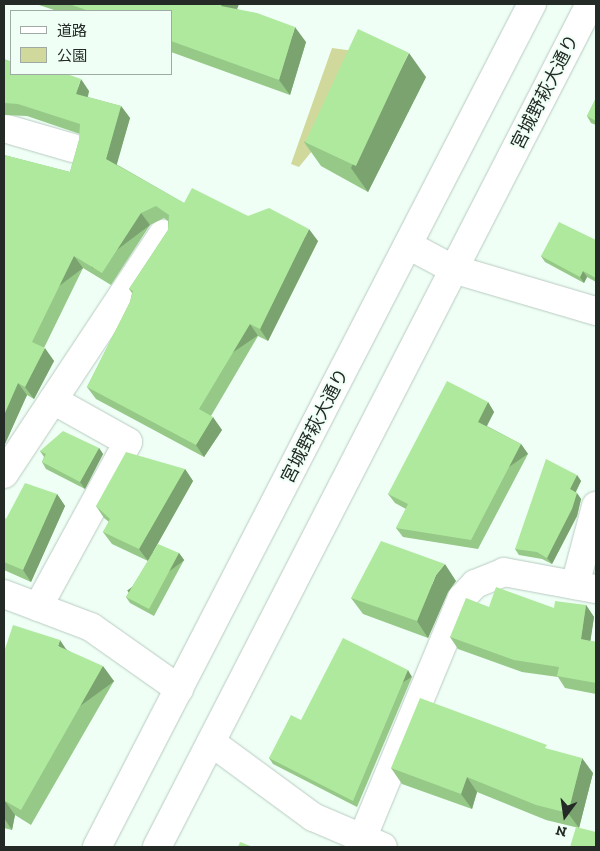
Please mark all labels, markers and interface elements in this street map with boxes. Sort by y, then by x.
legend [10,10,172,75]
text: 道路 [57,22,87,40]
street label: 宮城野萩大通り [507,31,583,153]
text: 公園 [57,47,87,65]
street label: 宮城野萩大通り [277,365,353,487]
north arrow [540,791,590,841]
text: N [554,822,568,841]

